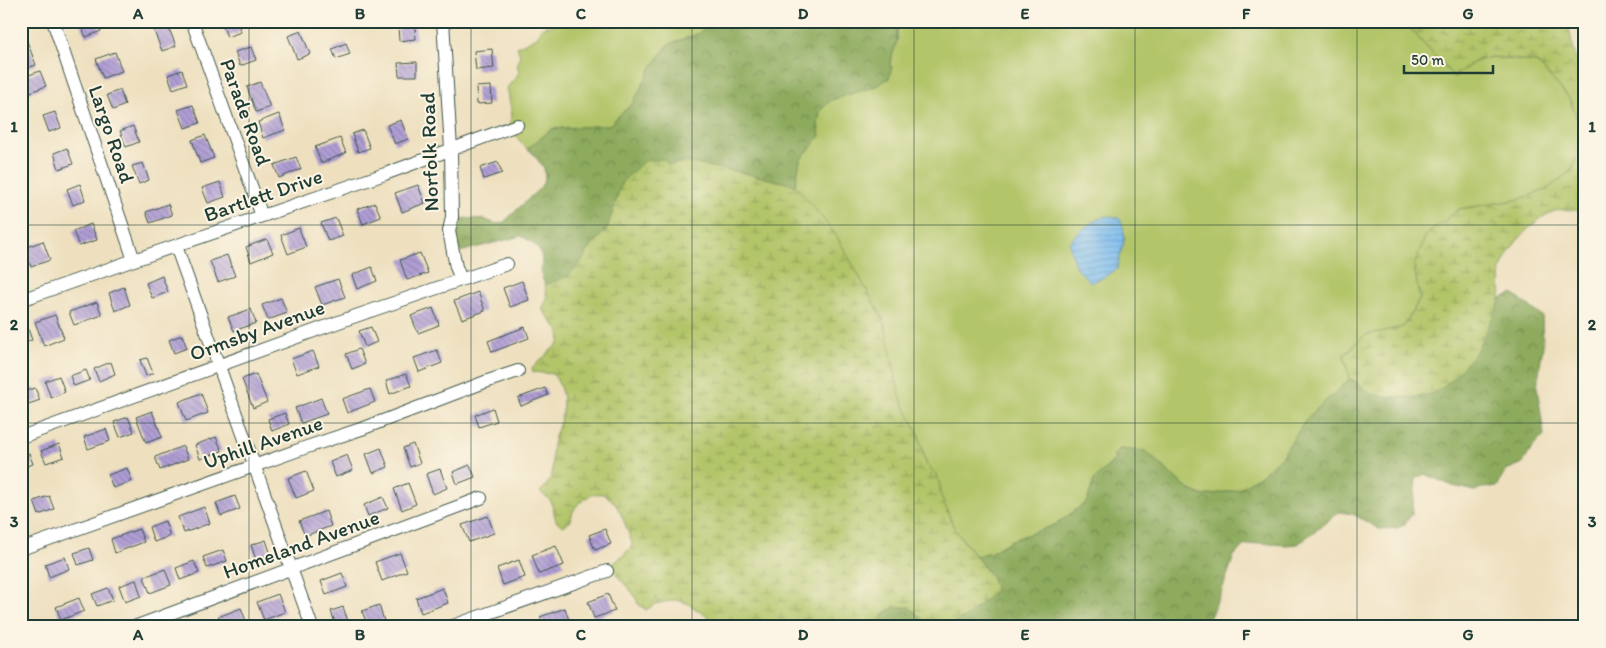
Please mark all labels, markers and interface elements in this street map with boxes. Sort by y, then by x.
text: A [132,4,144,23]
text: B [355,4,366,23]
text: C [576,4,587,23]
text: D [798,4,809,23]
text: E [1021,4,1030,23]
text: F [1242,4,1251,23]
text: G [1462,4,1474,23]
scale bar [1404,42,1492,74]
text: 50 m [1411,51,1444,69]
street label: Parade Road [215,55,277,169]
street label: Largo Road [84,82,141,187]
street label: Norfolk Road [414,92,444,212]
text: 1 [10,117,18,136]
text: 1 [1588,117,1596,136]
street label: Bartlett Drive [200,163,326,227]
street label: Ormsby Avenue [186,294,328,366]
text: 2 [10,315,19,334]
text: 2 [1588,315,1597,334]
street label: Uphill Avenue [200,410,326,474]
street label: Homeland Avenue [219,504,383,584]
text: 3 [10,512,19,531]
text: 3 [1588,512,1597,531]
text: A [132,625,144,644]
text: B [355,625,366,644]
text: C [576,625,587,644]
text: D [798,625,809,644]
text: E [1021,625,1030,644]
text: F [1242,625,1251,644]
text: G [1462,625,1474,644]

